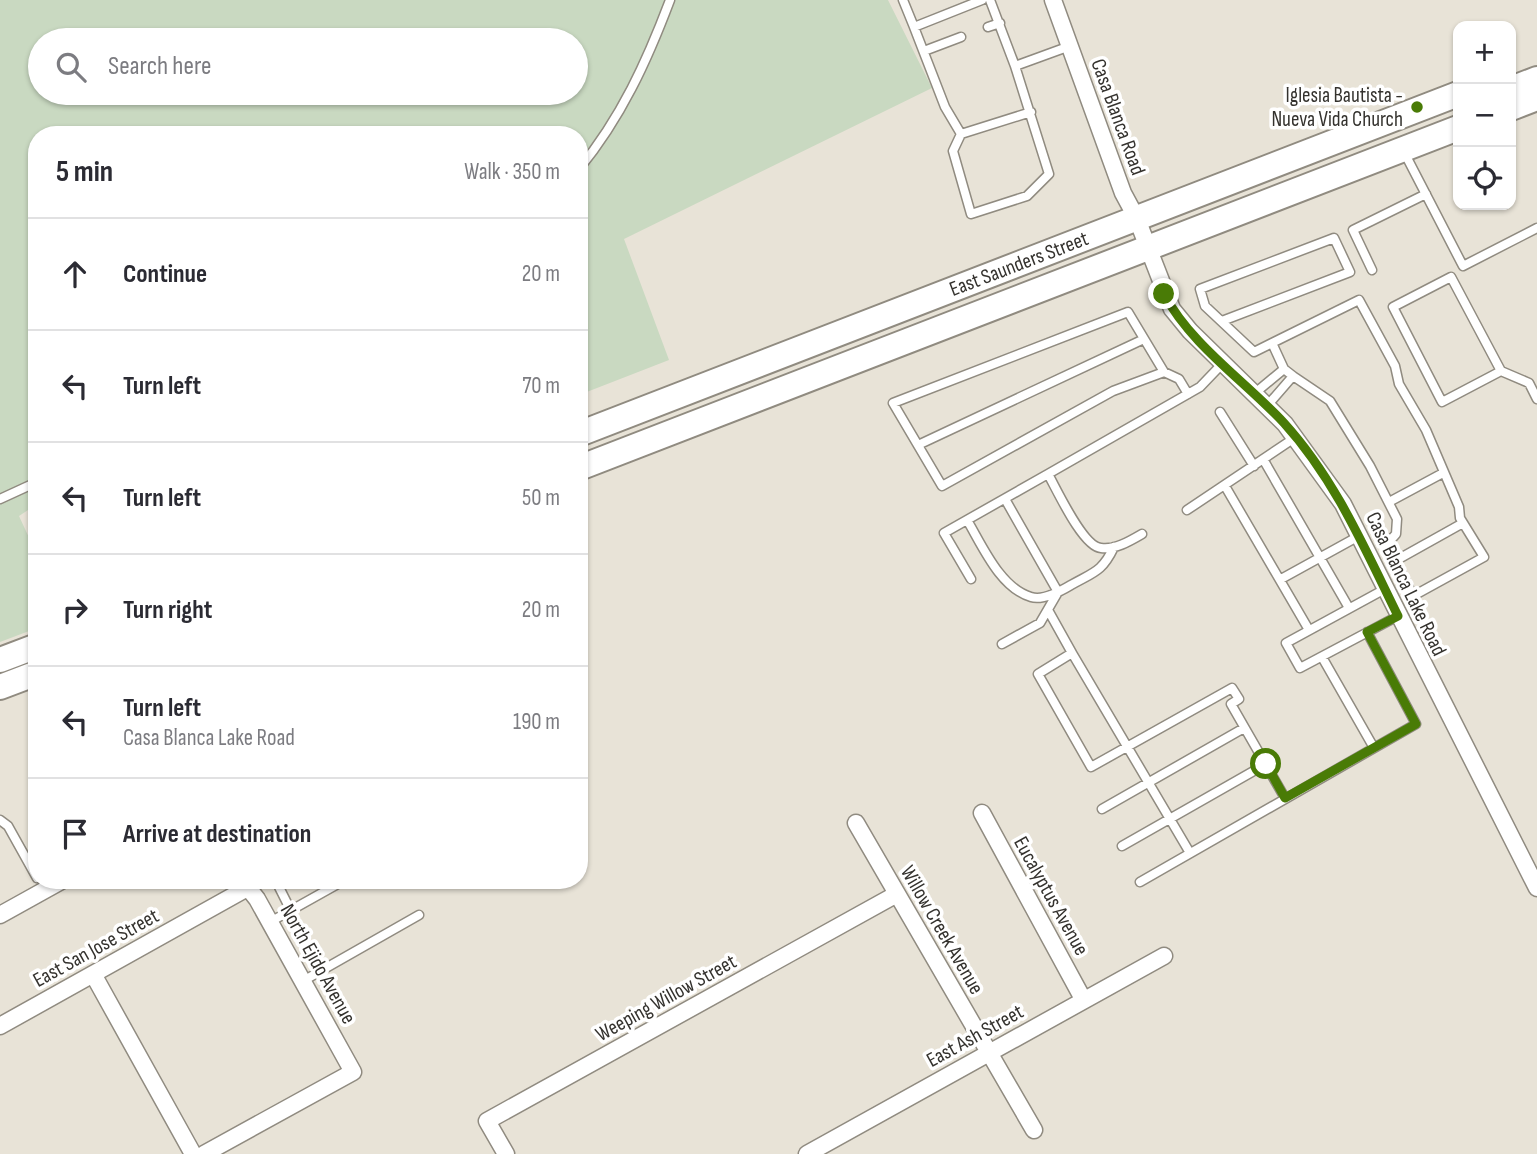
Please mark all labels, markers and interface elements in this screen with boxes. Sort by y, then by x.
map controls [1453,21,1516,210]
button: + [1453,21,1516,84]
search box [28,28,588,105]
icon: search [52,48,90,86]
text: Search here [108,51,211,82]
street label: Casa Blanca Road [1085,56,1151,178]
place label: Iglesia Bautista - Nueva Vida Church [1271,83,1403,132]
button: − [1453,84,1516,147]
marker: Iglesia Bautista - Nueva Vida Church [1409,99,1425,115]
button: locate [1453,147,1516,210]
text: 5 min [56,154,113,190]
text: Walk · 350 m [464,158,560,186]
street label: East Saunders Street [946,226,1092,302]
icon: ahead [56,255,94,293]
text: Continue [123,259,207,290]
text: 20 m [522,260,560,288]
route end [1148,278,1179,309]
icon: left [56,367,94,405]
text: Turn left [123,371,201,402]
text: 70 m [522,372,560,400]
icon: left [56,479,94,517]
text: Turn left [123,483,201,514]
text: 50 m [522,484,560,512]
street label: Casa Blanca Lake Road [1360,508,1452,660]
icon: right [56,591,94,629]
text: Turn right [123,595,212,626]
text: 20 m [522,596,560,624]
text: Turn left [123,693,201,724]
icon: left [56,703,94,741]
text: 190 m [513,708,560,736]
text: Casa Blanca Lake Road [123,724,295,752]
route start [1250,748,1281,779]
icon: arrive [56,815,94,853]
text: Arrive at destination [123,819,311,850]
street label: Eucalyptus Avenue [1008,832,1094,960]
street label: Willow Creek Avenue [895,861,989,999]
street label: North Ejido Avenue [275,900,361,1028]
street label: East San Jose Street [29,903,163,993]
street label: Weeping Willow Street [591,949,741,1047]
street label: East Ash Street [922,999,1028,1073]

